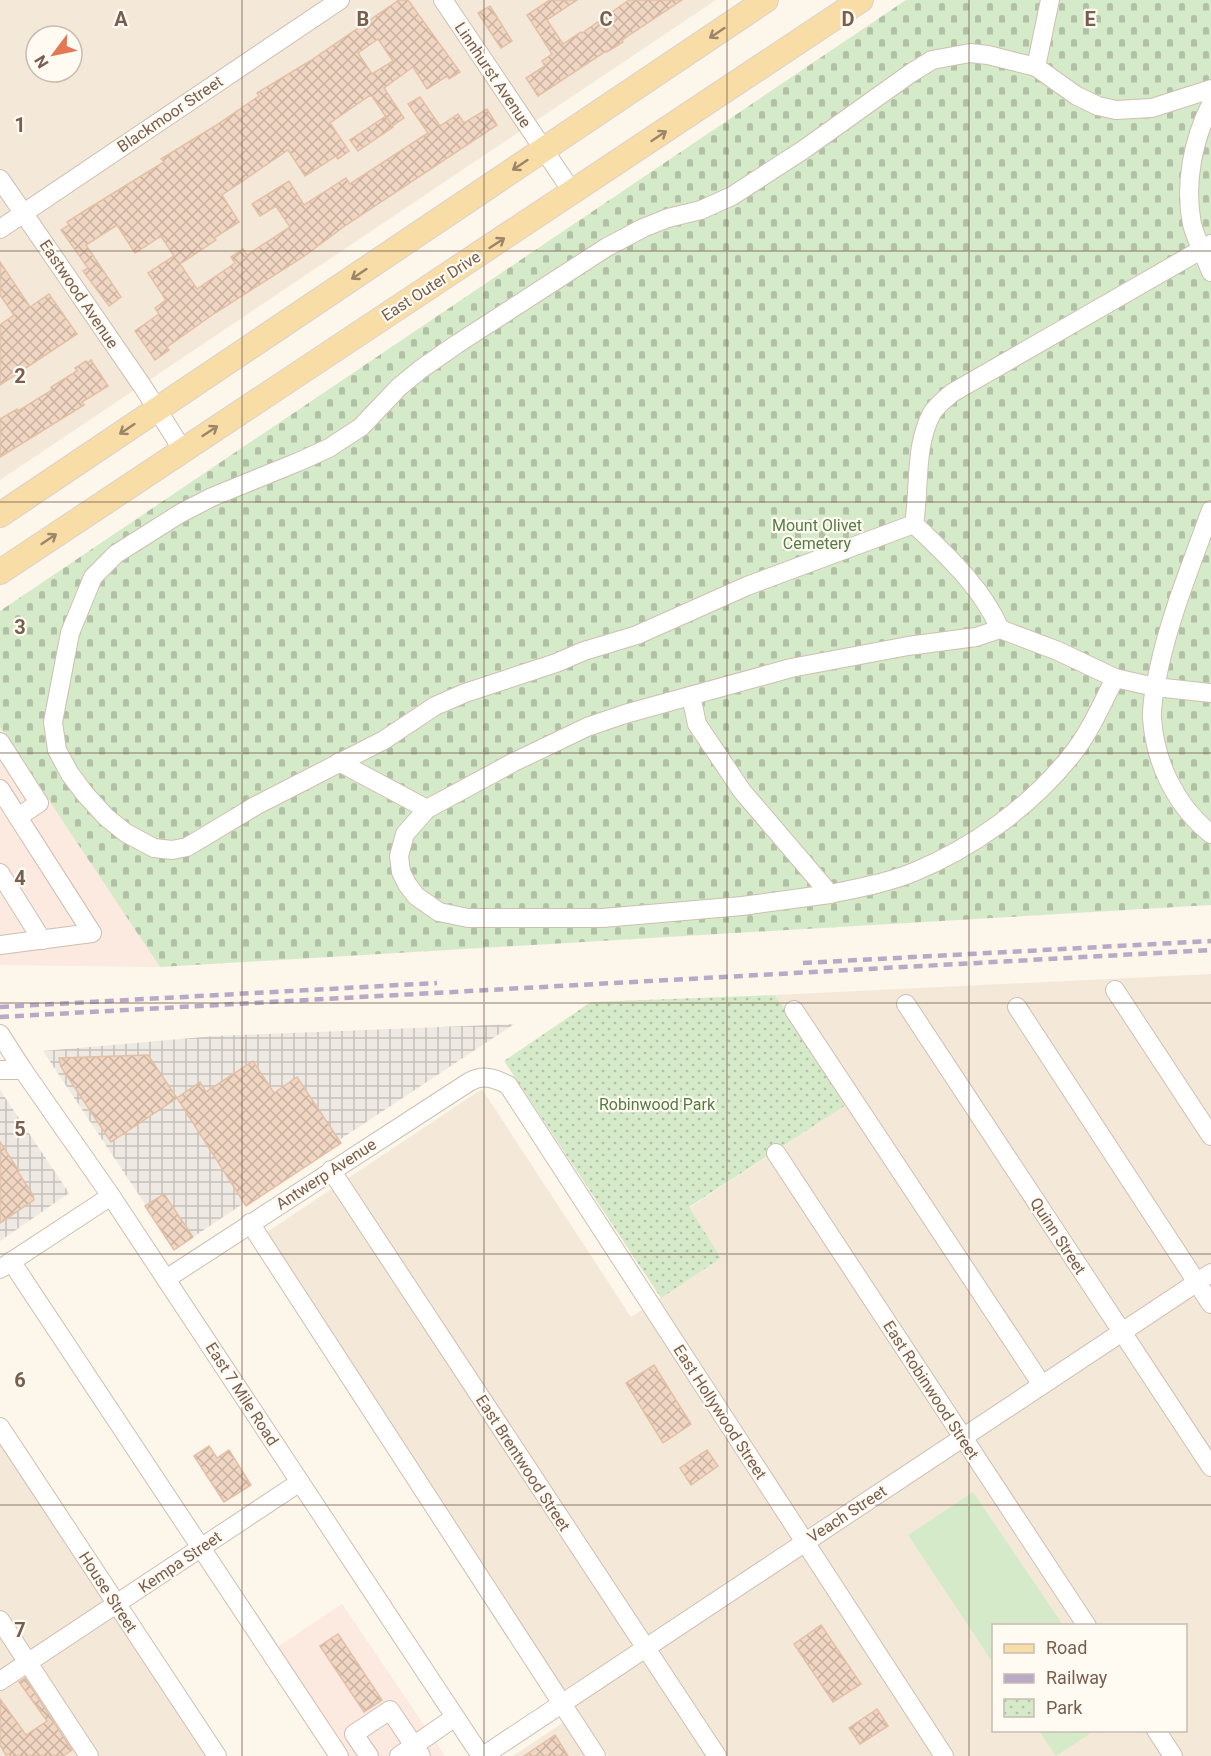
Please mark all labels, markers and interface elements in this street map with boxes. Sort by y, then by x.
text: A [114,7,128,31]
text: B [357,7,369,31]
text: C [599,7,613,31]
text: D [842,7,855,31]
text: E [1084,7,1096,31]
street label: Linnhurst Avenue [451,19,535,131]
north arrow [24,24,84,84]
one-way arrow [709,27,726,39]
text: N [31,52,53,72]
street label: Blackmoor Street [114,72,226,156]
text: 1 [14,113,26,137]
one-way arrow [650,129,667,141]
one-way arrow [513,159,529,171]
street label: Eastwood Avenue [36,236,122,352]
one-way arrow [488,237,505,250]
street label: East Outer Drive [378,247,484,325]
one-way arrow [350,267,367,280]
text: 2 [14,364,26,388]
one-way arrow [119,423,136,435]
one-way arrow [202,425,218,437]
park label: Mount Olivet Cemetery [772,516,862,553]
one-way arrow [40,533,56,545]
text: 3 [14,615,26,639]
text: 4 [14,866,26,890]
park label: Robinwood Park [599,1095,716,1114]
text: 5 [14,1117,26,1141]
street label: Antwerp Avenue [272,1135,380,1213]
street label: Quinn Street [1026,1194,1090,1278]
street label: East Robinwood Street [879,1317,983,1463]
street label: East 7 Mile Road [202,1339,282,1449]
street label: East Hollywood Street [669,1341,771,1483]
text: 6 [14,1368,26,1392]
street label: East Brentwood Street [472,1391,574,1535]
street label: Veach Street [804,1481,890,1547]
street label: Kempa Street [135,1527,225,1597]
street label: House Street [75,1548,141,1636]
text: 7 [14,1618,26,1642]
legend [992,1624,1187,1732]
text: Road [1046,1637,1087,1658]
text: Railway [1046,1667,1108,1688]
text: Park [1046,1697,1083,1718]

